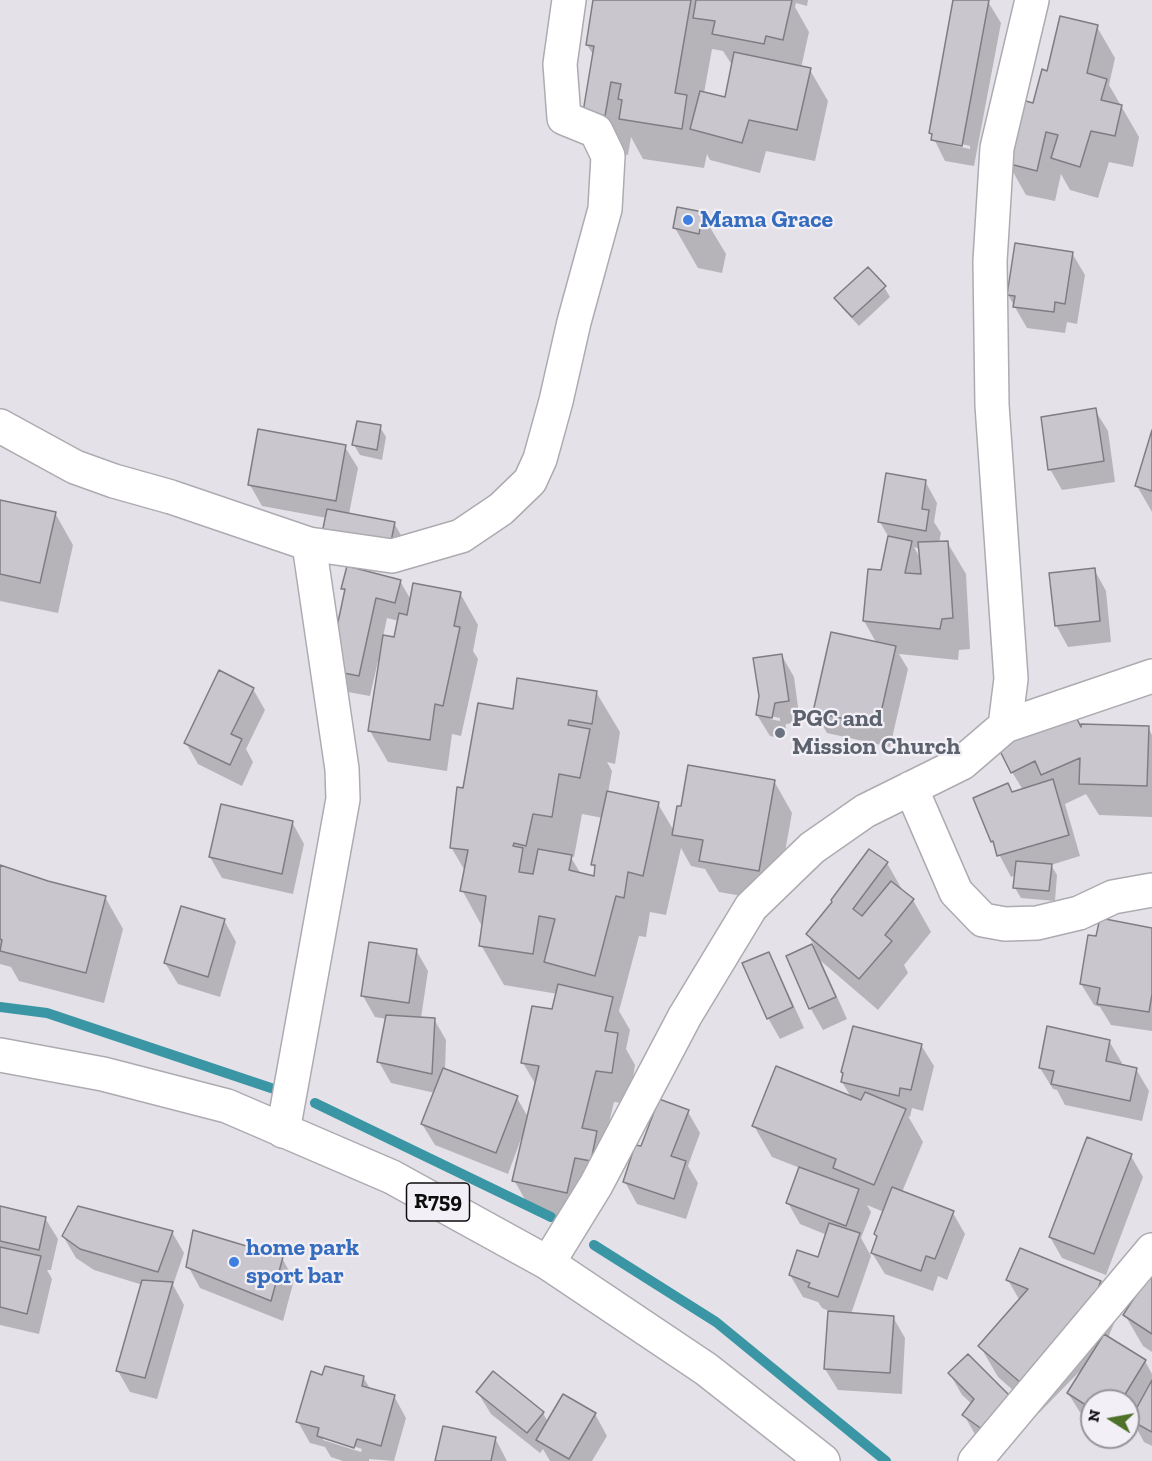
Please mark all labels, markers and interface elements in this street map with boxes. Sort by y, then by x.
place label: Mama Grace [700,206,833,234]
marker: Mama Grace [681,213,695,227]
place label: PGC and Mission Church [792,705,960,761]
marker: PGC and Mission Church [773,726,787,740]
road number: R759 [406,1183,470,1221]
place label: home park sport bar [246,1234,359,1290]
marker: home park sport bar [227,1255,241,1269]
north arrow [1080,1389,1140,1449]
text: N [1083,1408,1104,1424]

